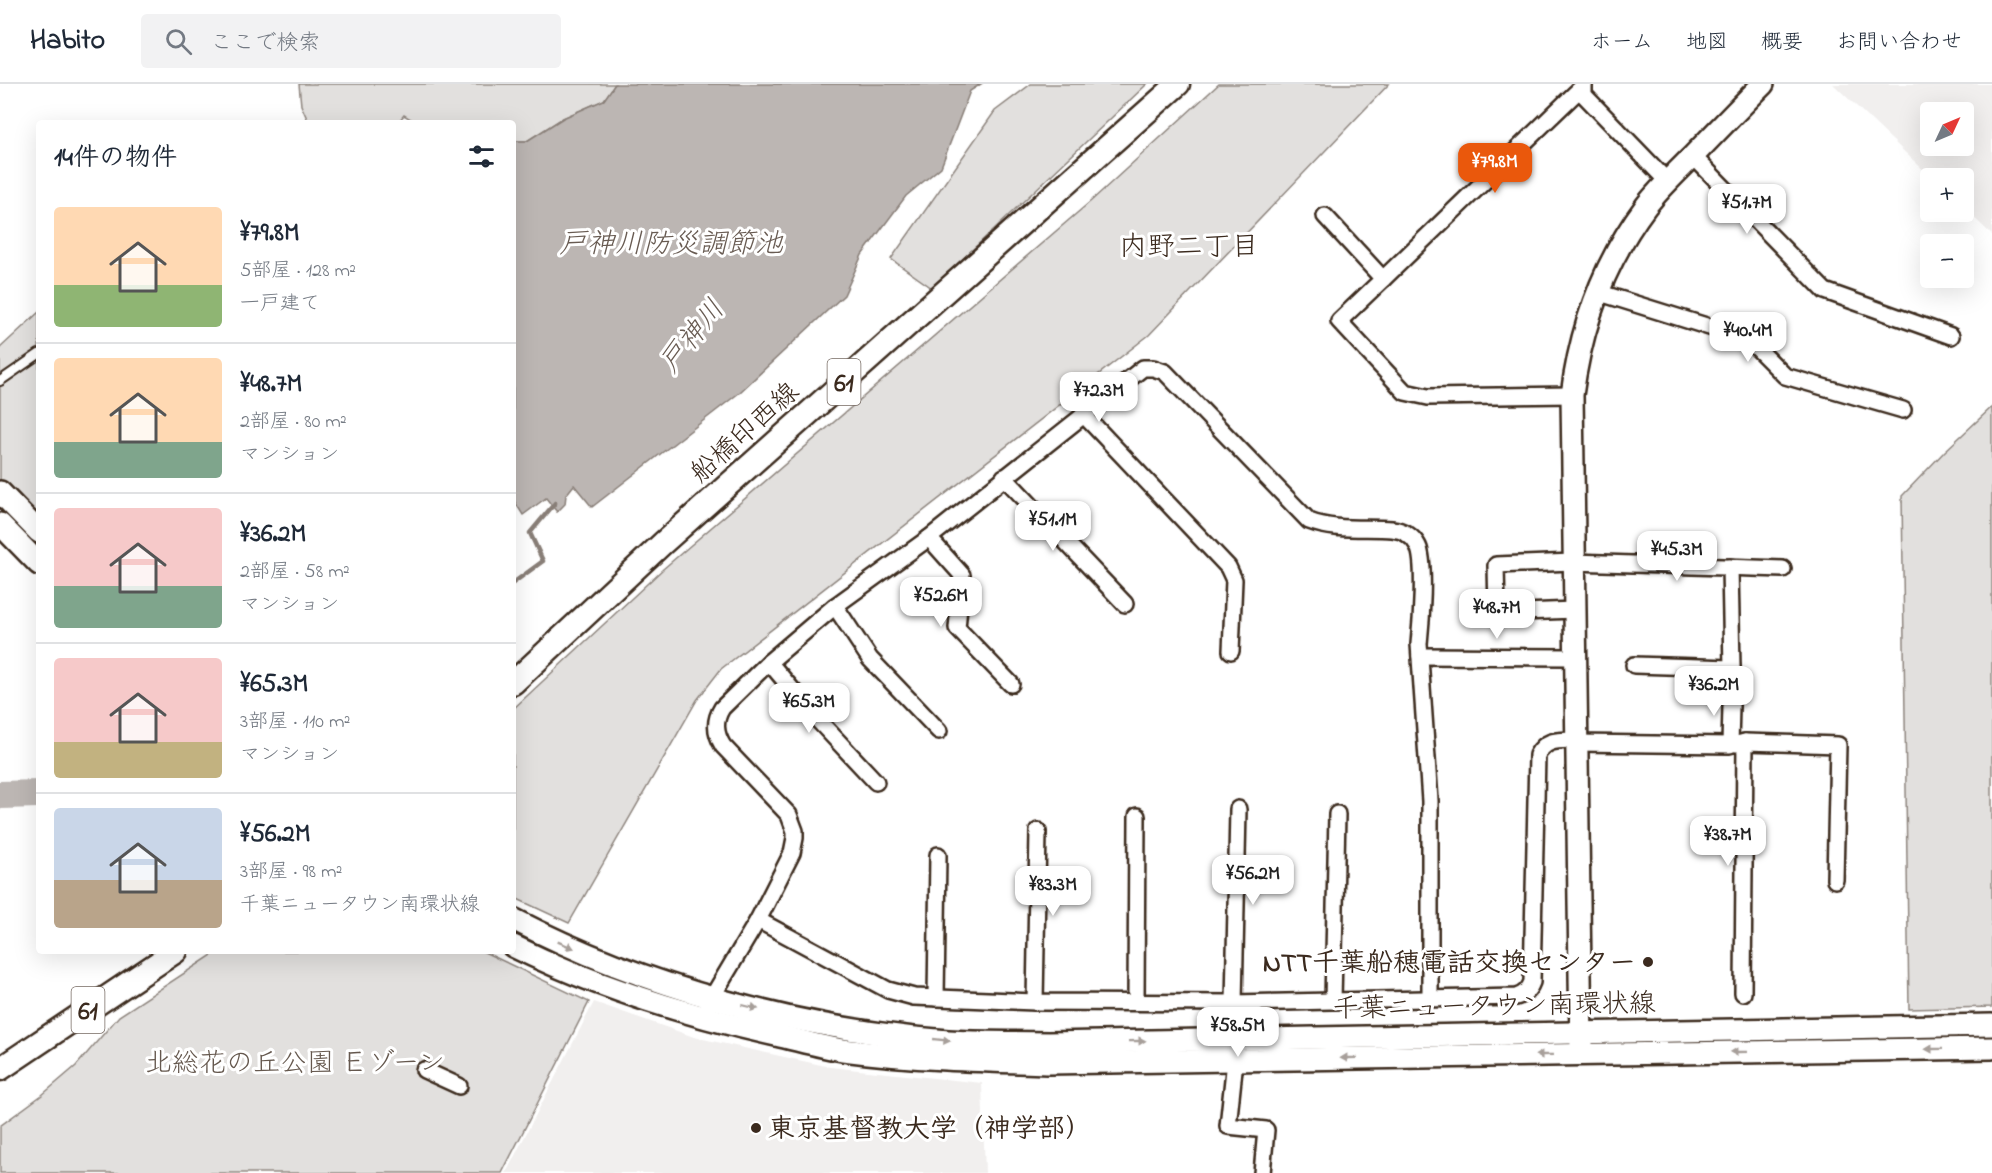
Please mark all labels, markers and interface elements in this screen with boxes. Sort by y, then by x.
search box [141,14,561,68]
text: Habito [30,21,105,62]
icon: search [162,25,195,58]
text: ここで検索 [210,28,320,60]
text: ホーム [1591,28,1653,58]
text: 地図 [1686,28,1728,58]
text: 概要 [1761,28,1803,58]
text: お問い合わせ [1836,28,1962,58]
north arrow [1920,102,1974,156]
map controls [1920,102,1974,288]
text: 14件の物件 [54,140,177,178]
icon: filters [465,140,498,173]
pin: ¥79.8M [1446,143,1544,194]
text: ¥79.8M [1472,148,1518,177]
button: + [1920,168,1974,222]
pin: ¥51.7M [1698,184,1796,235]
text: ¥51.7M [1722,189,1772,218]
text: ¥79.8M [240,215,300,253]
water label: 戸神川防災調節池 [559,225,784,266]
district label: 内野二丁目 [1119,228,1259,269]
icon: home [102,231,174,303]
button: − [1920,234,1974,288]
text: 5部屋 · 128 m² [240,257,356,286]
text: 一戸建て [240,290,320,319]
water label: 戸神川 [651,292,736,383]
pin: ¥40.4M [1699,312,1797,363]
text: ¥40.4M [1723,317,1773,346]
road number: 61 [828,359,860,405]
text: ¥48.7M [240,366,302,404]
pin: ¥72.3M [1050,372,1148,423]
street label: 船橋印西線 [682,374,809,494]
text: ¥72.3M [1074,377,1124,406]
icon: home [102,382,174,454]
text: 2部屋 · 80 m² [240,408,347,437]
text: マンション [240,441,339,470]
pin: ¥51.1M [1004,501,1102,552]
text: ¥51.1M [1029,506,1077,535]
text: ¥36.2M [240,516,306,554]
pin: ¥45.3M [1628,531,1726,582]
icon: home [102,532,174,604]
text: ¥45.3M [1651,536,1703,565]
text: 2部屋 · 58 m² [240,558,350,587]
pin: ¥52.6M [892,577,990,628]
text: ¥52.6M [914,582,968,611]
pin: ¥48.7M [1448,589,1546,640]
text: マンション [240,591,339,620]
text: ¥48.7M [1473,594,1521,623]
text: ¥65.3M [240,666,308,704]
pin: ¥36.2M [1665,666,1763,717]
text: ¥36.2M [1688,671,1740,700]
icon: home [102,682,174,754]
pin: ¥65.3M [760,683,858,734]
text: ¥65.3M [783,688,835,717]
text: 3部屋 · 110 m² [240,708,350,737]
text: マンション [240,741,339,770]
text: ¥56.2M [240,816,310,854]
pin: ¥38.7M [1679,816,1777,867]
text: ¥38.7M [1704,821,1752,850]
icon: home [102,832,174,904]
pin: ¥56.2M [1204,855,1302,906]
text: 3部屋 · 98 m² [240,858,343,887]
text: ¥56.2M [1226,860,1280,889]
pin: ¥83.3M [1004,866,1102,917]
text: ¥83.3M [1029,871,1077,900]
text: 千葉ニュータウン南環状線 [240,891,480,920]
one-way arrow [557,940,575,950]
place label: NTT千葉船穂電話交換センター [1263,945,1636,984]
marker: NTT千葉船穂電話交換センター [1641,955,1655,969]
street label: 千葉ニュータウン南環状線 [1332,985,1656,1030]
road number: 61 [72,987,104,1033]
one-way arrow [741,1003,759,1013]
pin: ¥58.5M [1189,1007,1287,1058]
text: ¥58.5M [1211,1012,1265,1041]
one-way arrow [933,1035,952,1045]
one-way arrow [1127,1036,1146,1046]
one-way arrow [1924,1044,1943,1054]
park label: 北総花の丘公園 Ｅゾーン [145,1045,445,1084]
one-way arrow [1729,1047,1748,1057]
one-way arrow [1534,1051,1553,1060]
one-way arrow [1339,1054,1358,1063]
place label: 東京基督教大学（神学部） [768,1111,1092,1150]
marker: 東京基督教大学（神学部） [749,1121,763,1135]

